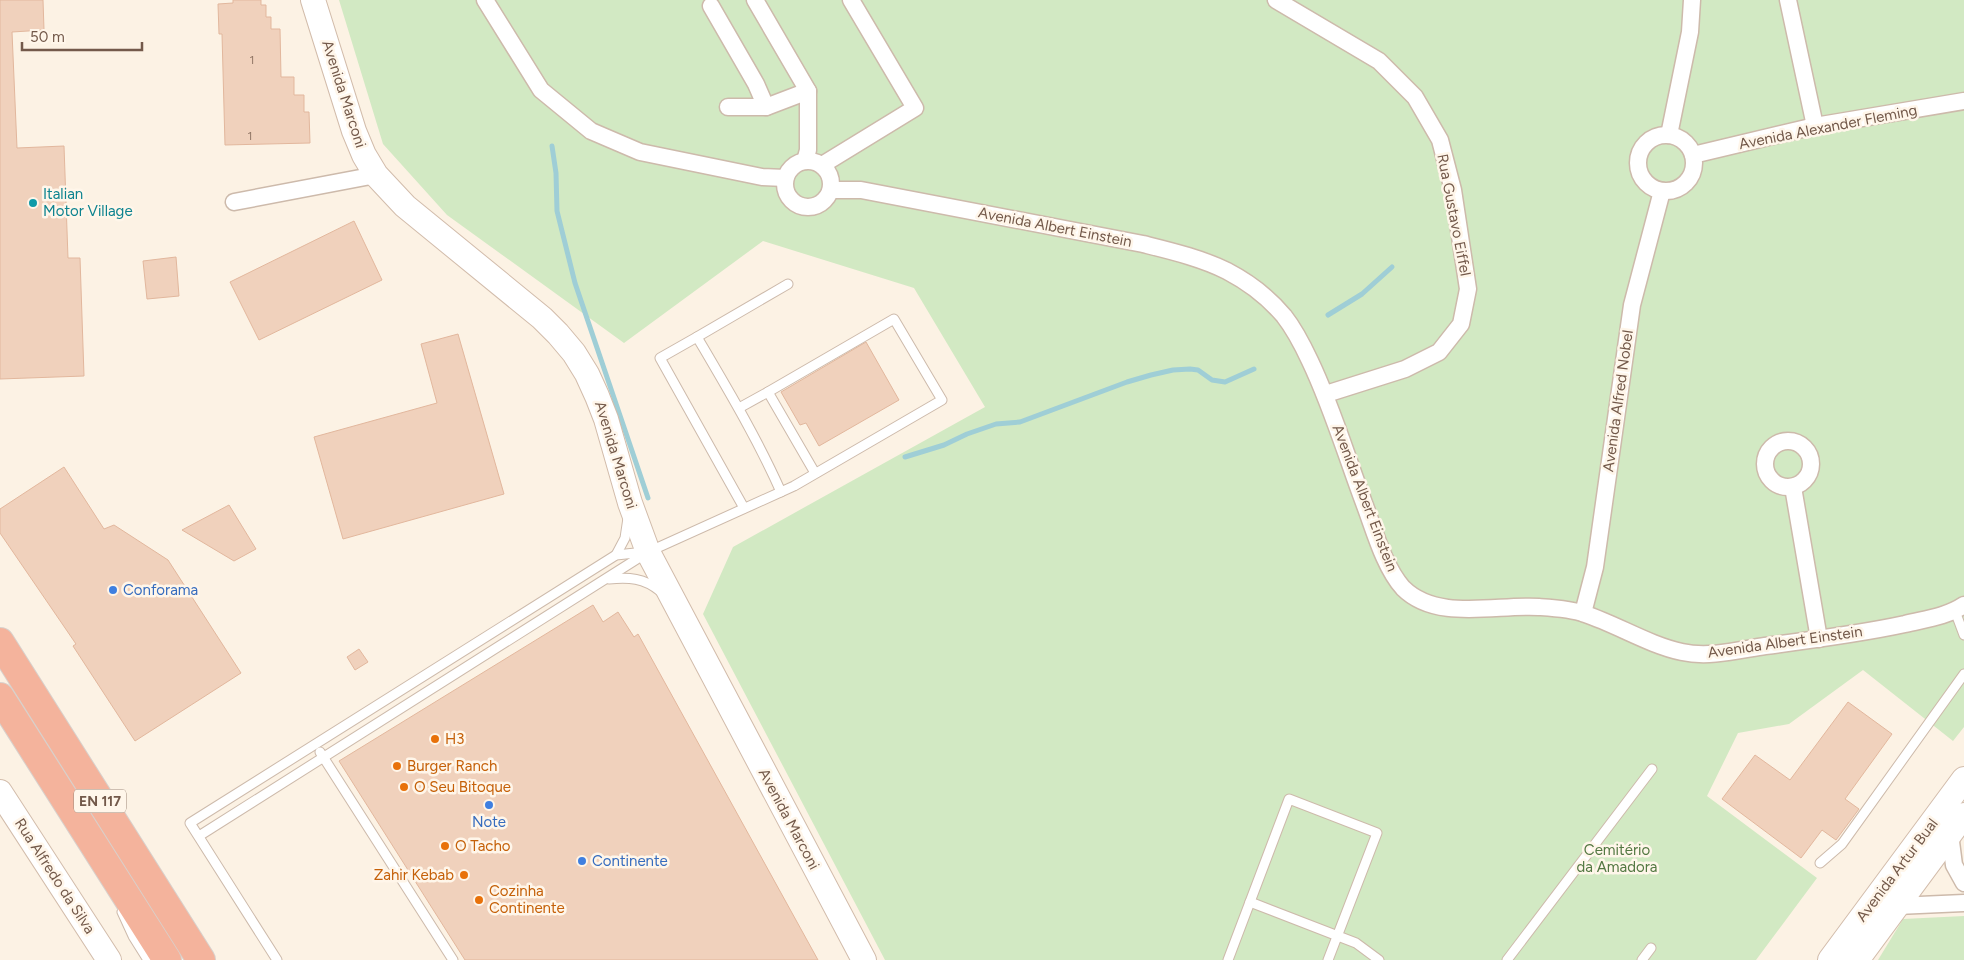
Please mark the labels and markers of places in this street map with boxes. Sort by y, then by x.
place label: Italian Motor Village [43,185,133,220]
marker: Italian Motor Village [27,197,39,209]
place label: Conforama [123,581,198,599]
marker: Conforama [107,584,119,596]
place label: H3 [445,730,464,748]
marker: H3 [429,733,441,745]
place label: Burger Ranch [407,757,497,775]
marker: Burger Ranch [391,760,403,772]
place label: O Seu Bitoque [414,778,511,796]
marker: O Seu Bitoque [398,781,410,793]
marker: Note [483,799,495,811]
place label: Note [472,813,506,831]
place label: O Tacho [455,837,511,855]
marker: O Tacho [439,840,451,852]
place label: Continente [592,852,668,870]
marker: Continente [576,855,588,867]
place label: Zahir Kebab [374,866,454,884]
marker: Zahir Kebab [458,869,470,881]
place label: Cozinha Continente [489,882,565,917]
marker: Cozinha Continente [473,894,485,906]

